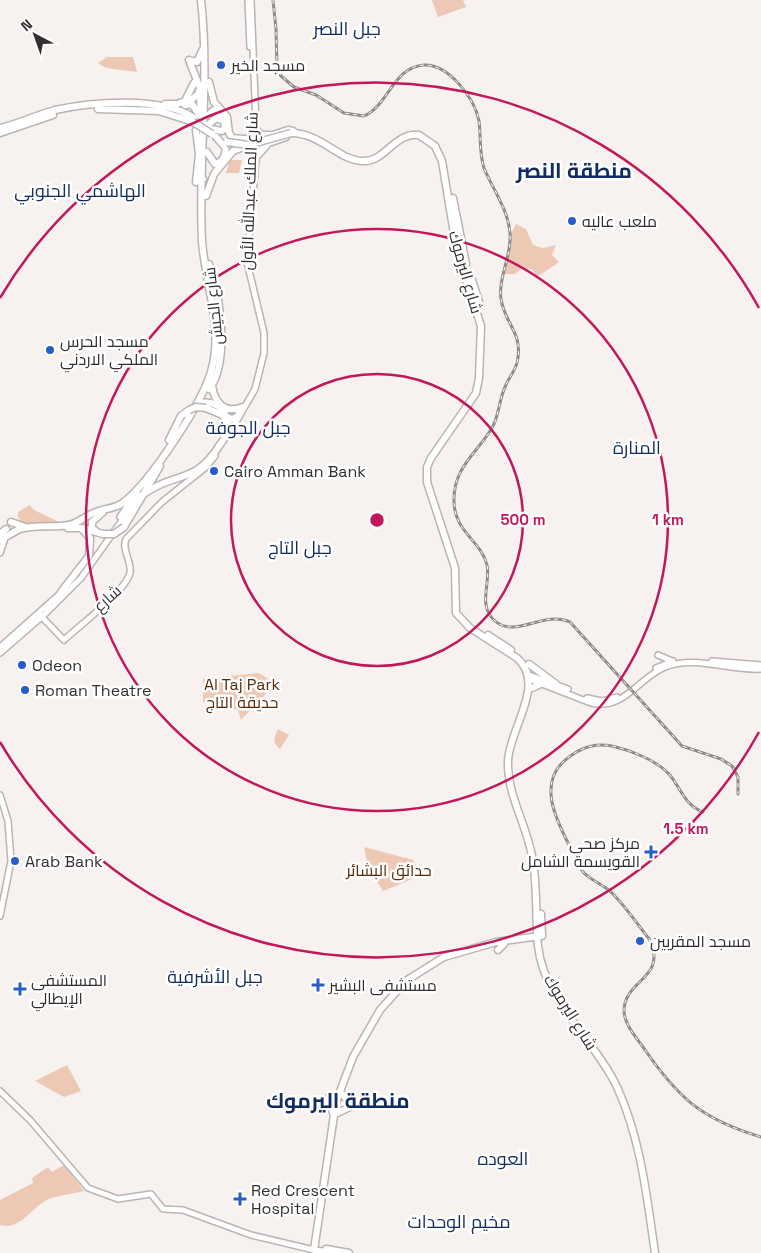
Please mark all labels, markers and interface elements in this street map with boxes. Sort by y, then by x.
north arrow [10,10,60,60]
text: N [17,15,36,35]
district label: جبل النصر [312,17,381,40]
place label: مسجد الخير [230,55,305,76]
marker: مسجد الخير [215,59,227,71]
street label: شارع الملك عبدالله الأول [236,111,264,271]
district label: منطقة النصر [515,157,632,184]
district label: الهاشمي الجنوبي [14,179,146,205]
place label: ملعب عاليه [582,211,657,232]
marker: ملعب عاليه [566,215,578,227]
street label: شارع اليرموك [443,228,487,316]
street label: شارع الجيش [199,266,229,346]
place label: مسجد الحرس الملكي الاردني [60,331,158,373]
marker: مسجد الحرس الملكي الاردني [44,344,56,356]
district label: جبل الجوفة [206,416,290,439]
district label: المنارة [613,436,661,459]
place label: Cairo Amman Bank [224,461,366,482]
marker: Cairo Amman Bank [208,465,220,477]
text: 500 m [500,510,546,529]
text: 1 km [652,510,684,529]
centre of rings [368,511,386,529]
district label: جبل التاج [268,536,332,560]
street label: شارع [89,580,127,617]
place label: Odeon [32,655,82,676]
marker: Odeon [16,659,28,671]
park label: Al Taj Park حديقة التاج [204,674,281,714]
place label: Roman Theatre [35,680,151,701]
marker: Roman Theatre [19,684,31,696]
text: 1.5 km [663,819,709,838]
place label: مركز صحي القويسمة الشامل [521,833,640,872]
marker: مركز صحي القويسمة الشامل [644,845,658,859]
place label: Arab Bank [25,851,103,872]
marker: Arab Bank [9,855,21,867]
park label: حدائق البشائر [345,860,432,881]
place label: مسجد المقربين [650,931,751,952]
marker: مسجد المقربين [634,935,646,947]
district label: جبل الأشرفية [167,965,263,988]
place label: المستشفى الإيطالي [31,970,107,1012]
street label: شارع اليرموك [538,970,602,1055]
place label: مستشفى البشير [328,975,437,996]
marker: مستشفى البشير [311,978,325,992]
marker: المستشفى الإيطالي [13,982,27,996]
district label: منطقة اليرموك [266,1087,410,1114]
district label: العوده [478,1147,528,1170]
place label: Red Crescent Hospital [251,1180,355,1219]
marker: Red Crescent Hospital [233,1192,247,1206]
district label: مخيم الوحدات [407,1210,511,1234]

